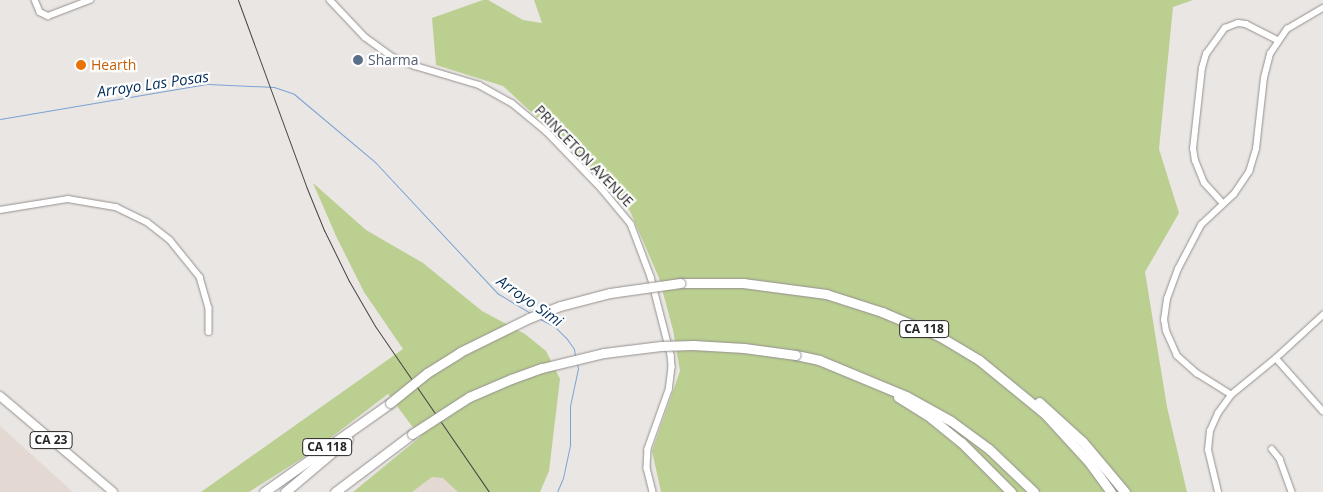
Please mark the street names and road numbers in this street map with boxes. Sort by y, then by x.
street label: PRINCETON AVENUE [531,102,637,210]
road number: CA 118 [899,320,949,338]
road number: CA 23 [28,430,74,450]
road number: CA 118 [302,438,352,457]

